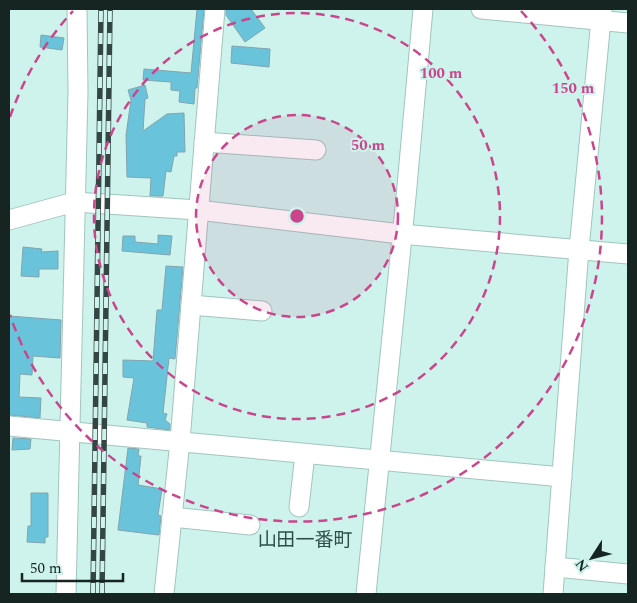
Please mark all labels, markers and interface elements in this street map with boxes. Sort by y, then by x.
text: 100 m [420,62,463,85]
text: 150 m [552,77,595,100]
text: 50 m [351,134,386,157]
centre of rings [288,207,306,225]
district label: 山田一番町 [257,526,353,555]
north arrow [567,533,617,583]
scale bar [22,550,124,582]
text: N [570,555,594,576]
text: 50 m [30,557,62,580]

